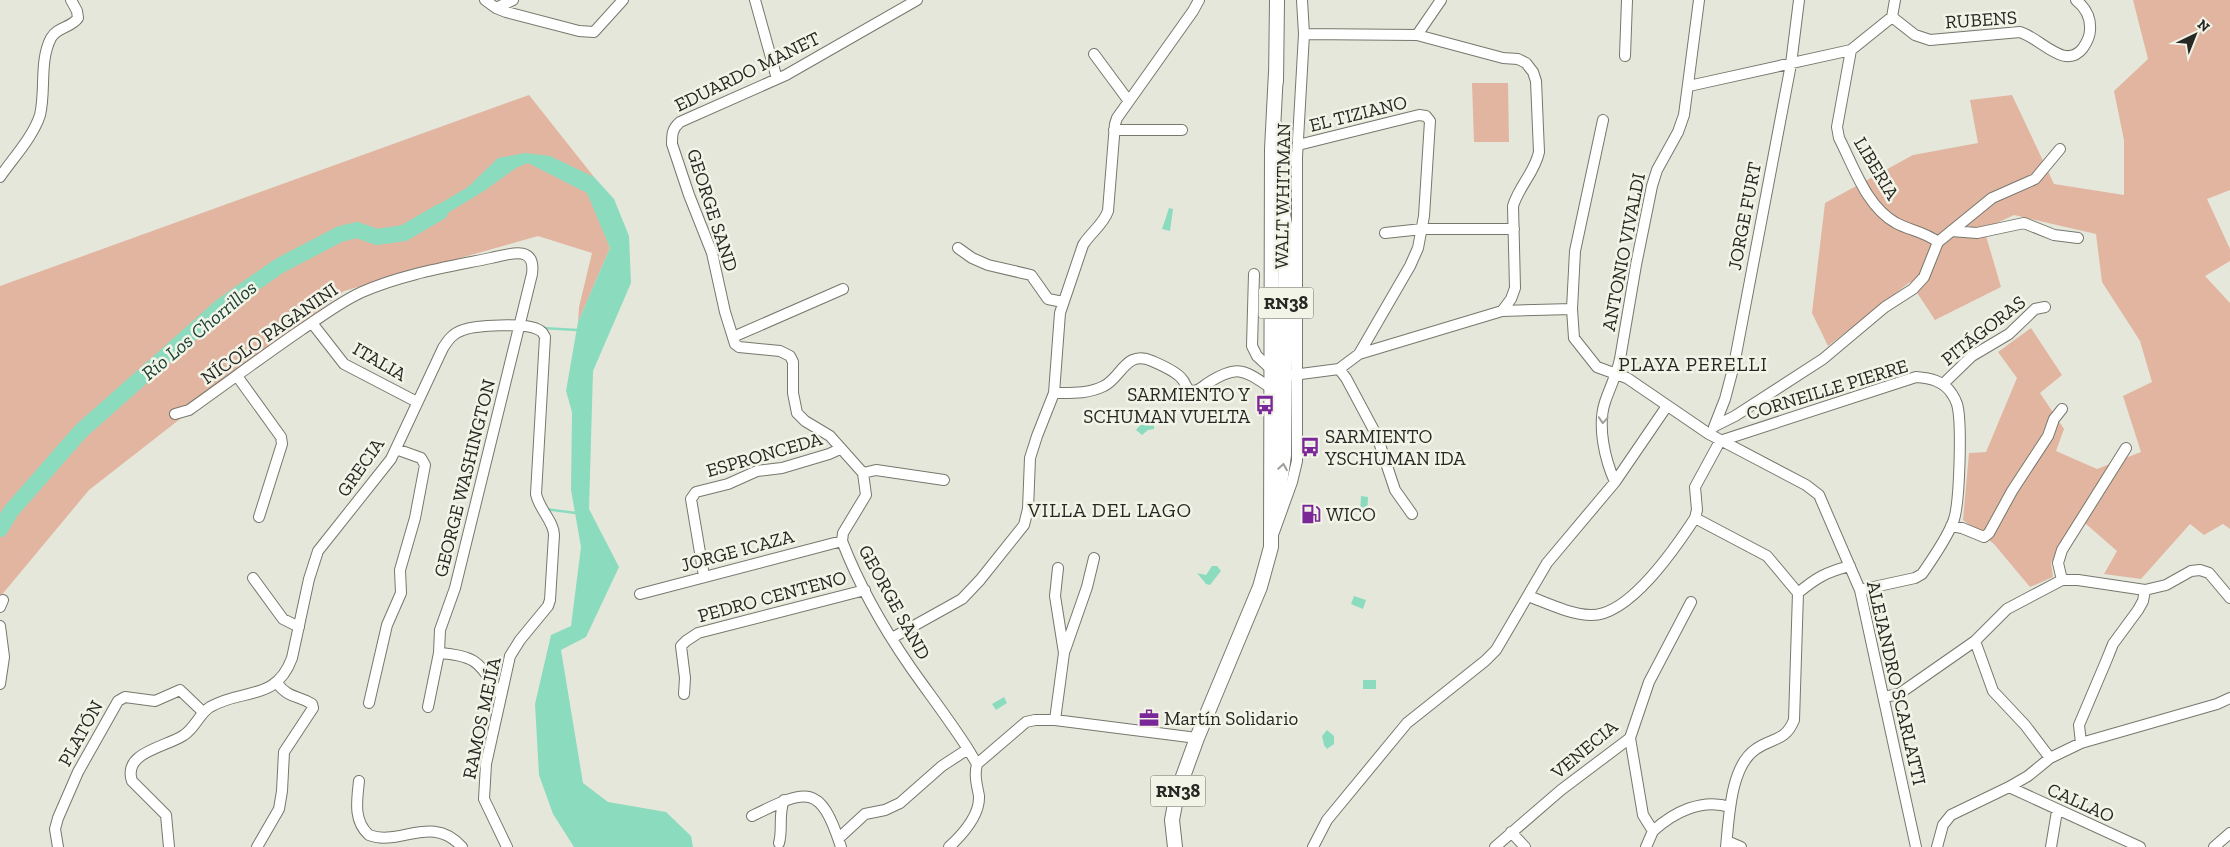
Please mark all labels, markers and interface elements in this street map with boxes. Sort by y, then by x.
street label: RUBENS [1944,6,2018,33]
north arrow [2170,10,2220,60]
text: N [2194,16,2213,36]
street label: EDUARDO MANET [671,26,824,117]
street label: EL TIZIANO [1307,90,1410,137]
street label: WALT WHITMAN [1270,123,1295,269]
street label: LIBERIA [1849,133,1905,204]
street label: GEORGE SAND [682,146,743,274]
street label: JORGE FURT [1723,160,1766,272]
street label: ANTONIO VIVALDI [1597,171,1650,333]
water label: Río Los Chorrillos [137,275,261,385]
street label: NÍCOLO PAGANINI [196,278,342,389]
road number: RN38 [1258,288,1314,318]
street label: PITÁGORAS [1937,290,2030,370]
street label: ITALIA [349,337,411,386]
district label: PLAYA PERELLI [1618,352,1768,376]
street label: CORNEILLE PIERRE [1744,354,1911,425]
street label: GEORGE WASHINGTON [429,377,500,580]
place label: SARMIENTO Y SCHUMAN VUELTA [1083,383,1251,428]
bus stop icon: SARMIENTO Y SCHUMAN VUELTA [1254,394,1276,416]
one-way arrow [1597,416,1608,424]
place label: SARMIENTO YSCHUMAN IDA [1324,425,1466,470]
street label: ESPRONCEDA [703,427,825,482]
street label: GRECIA [332,433,389,501]
bus stop icon: SARMIENTO YSCHUMAN IDA [1299,436,1321,458]
one-way arrow [1277,463,1288,471]
district label: VILLA DEL LAGO [1027,498,1192,522]
fuel station icon: WICO [1300,503,1322,525]
place label: WICO [1326,503,1376,526]
street label: JORGE ICAZA [678,524,797,577]
street label: GEORGE SAND [854,541,936,664]
street label: PEDRO CENTENO [695,566,849,627]
street label: ALEJANDRO SCARLATTI [1862,579,1931,787]
street label: RAMOS MEJÍA [457,654,506,781]
street label: PLATÓN [53,696,108,770]
office icon: Martín Solidario [1138,707,1160,729]
place label: Martín Solidario [1164,707,1298,730]
street label: VENECIA [1546,715,1623,784]
road number: RN38 [1150,776,1206,806]
street label: CALLAO [2044,778,2118,827]

